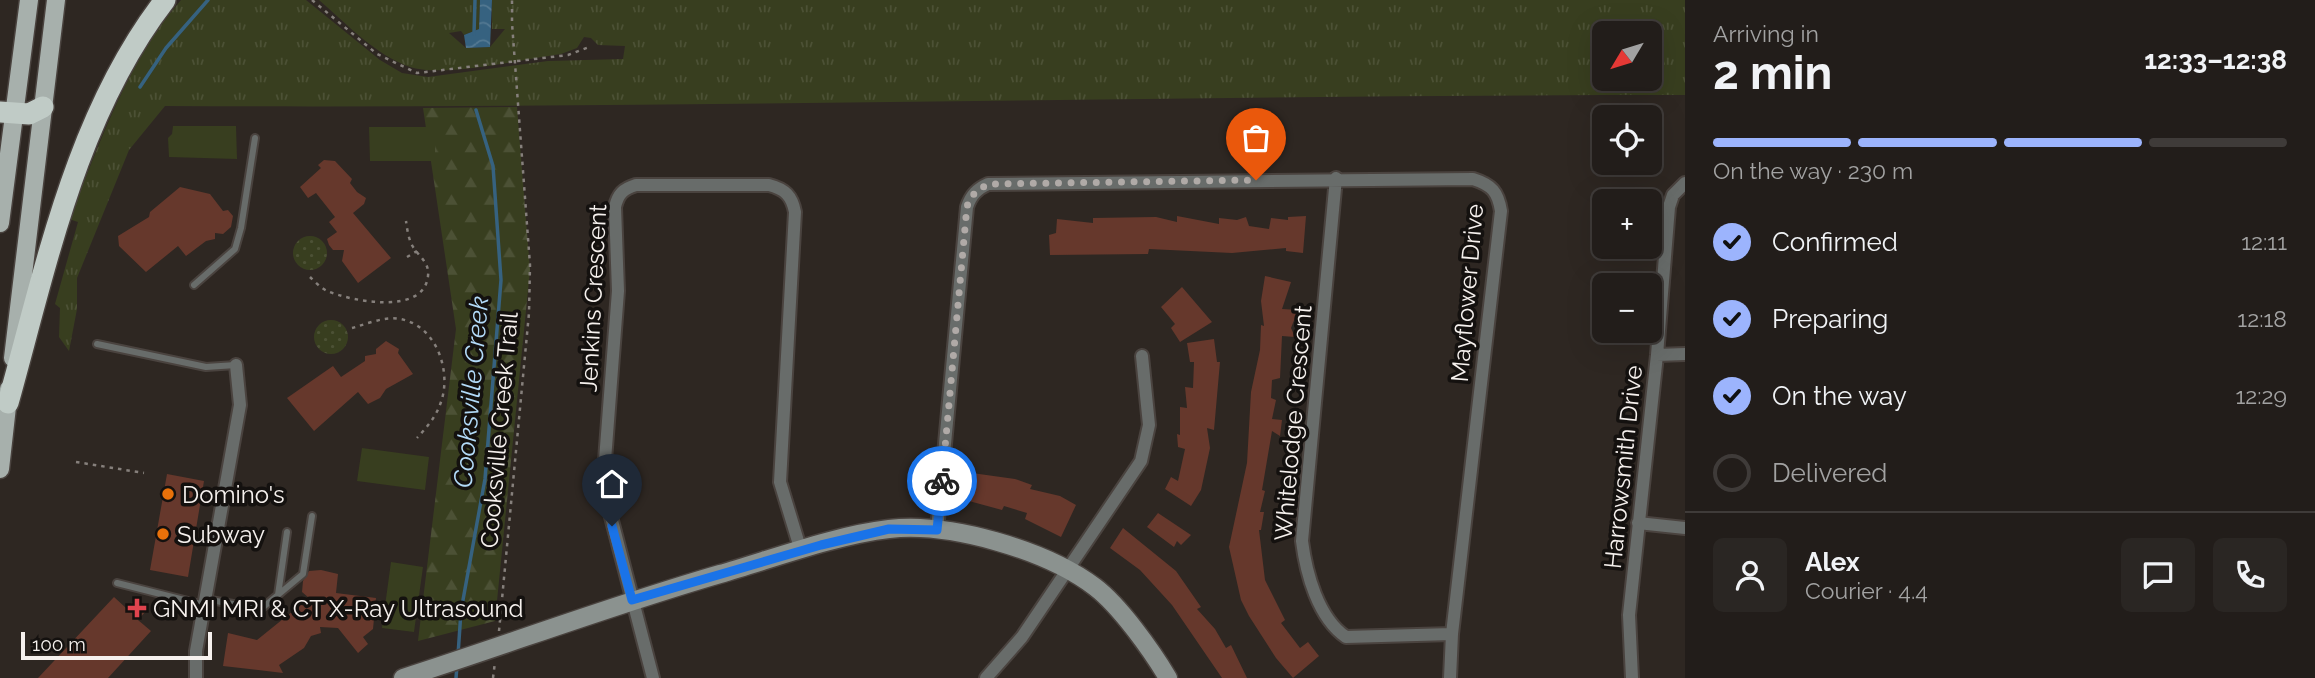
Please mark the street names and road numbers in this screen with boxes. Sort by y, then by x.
street label: Jenkins Crescent [574,203,612,393]
street label: Mayflower Drive [1445,203,1489,383]
street label: Whitelodge Crescent [1268,304,1318,542]
street label: Cooksville Creek Trail [474,310,524,549]
street label: Harrowsmith Drive [1598,364,1648,570]

